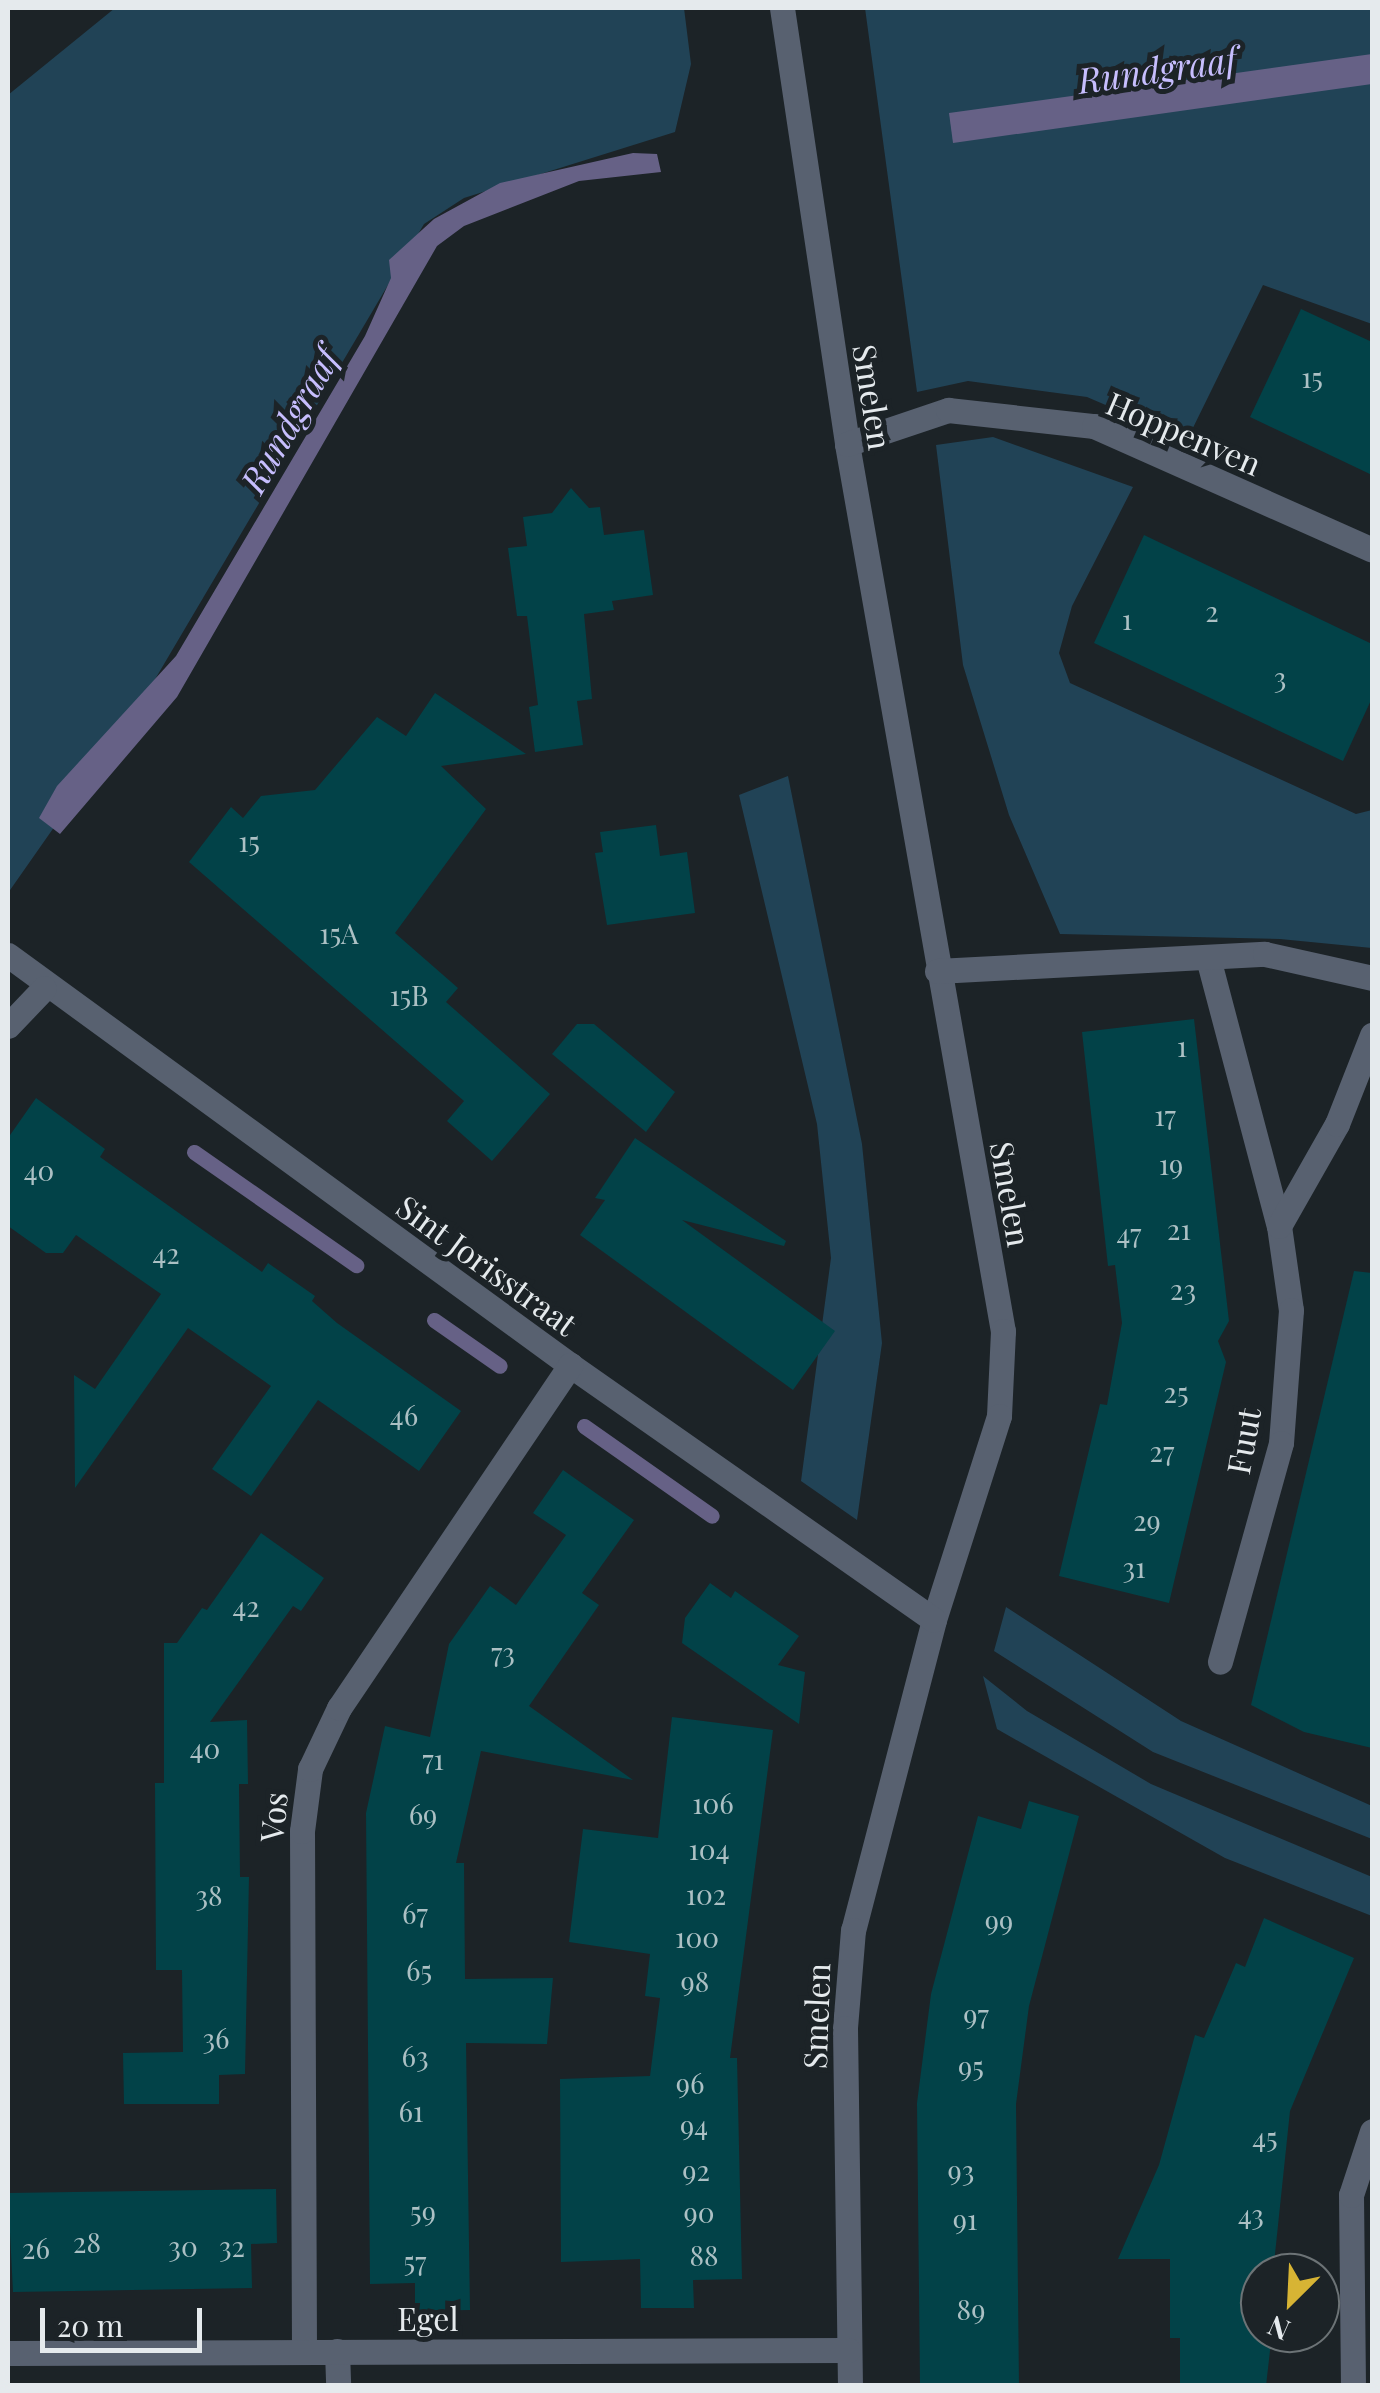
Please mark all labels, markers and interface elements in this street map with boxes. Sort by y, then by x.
water label: Rundgraaf [1075,37,1239,101]
water label: Rundgraaf [231,340,347,500]
street label: Smelen [846,342,900,452]
house number: 15 [1301,360,1323,394]
street label: Hoppenven [1101,383,1267,483]
house number: 2 [1205,594,1219,628]
house number: 1 [1122,602,1132,636]
house number: 3 [1274,660,1286,694]
house number: 15 [238,824,260,858]
house number: 15A [319,916,359,950]
house number: 15B [389,978,429,1012]
house number: 1 [1177,1029,1187,1063]
house number: 17 [1154,1098,1176,1132]
street label: Smelen [983,1138,1039,1250]
house number: 19 [1159,1147,1183,1181]
house number: 40 [24,1153,54,1187]
street label: Sint Jorisstraat [389,1187,585,1343]
house number: 21 [1167,1212,1191,1246]
house number: 47 [1117,1216,1141,1250]
house number: 42 [152,1236,180,1270]
house number: 23 [1170,1272,1196,1306]
house number: 25 [1163,1375,1189,1409]
house number: 46 [390,1398,418,1432]
street label: Fuut [1218,1405,1268,1477]
house number: 27 [1150,1434,1174,1468]
house number: 29 [1133,1503,1161,1537]
house number: 31 [1123,1550,1145,1584]
house number: 42 [232,1589,260,1623]
house number: 73 [491,1635,515,1669]
house number: 40 [190,1731,220,1765]
house number: 71 [422,1742,444,1776]
house number: 106 [692,1786,734,1820]
street label: Vos [252,1790,294,1844]
house number: 69 [409,1797,437,1831]
house number: 104 [689,1832,729,1866]
house number: 102 [686,1877,726,1911]
house number: 38 [195,1878,223,1912]
house number: 67 [402,1896,428,1930]
house number: 99 [985,1903,1013,1937]
house number: 100 [675,1920,719,1954]
house number: 65 [406,1953,432,1987]
street label: Smelen [795,1962,837,2070]
house number: 98 [681,1964,709,1998]
house number: 97 [963,1997,989,2031]
house number: 36 [202,2021,230,2055]
house number: 63 [401,2039,429,2073]
house number: 95 [958,2049,984,2083]
house number: 96 [676,2066,704,2100]
house number: 61 [399,2094,423,2128]
house number: 94 [680,2108,708,2142]
house number: 45 [1252,2120,1278,2154]
house number: 92 [682,2153,710,2187]
house number: 93 [948,2153,974,2187]
house number: 59 [410,2194,436,2228]
house number: 90 [683,2195,715,2229]
house number: 43 [1238,2197,1264,2231]
house number: 91 [953,2202,977,2236]
house number: 28 [73,2225,101,2259]
house number: 30 [168,2229,198,2263]
house number: 32 [219,2229,245,2263]
house number: 26 [22,2231,50,2265]
house number: 88 [689,2238,719,2272]
house number: 57 [404,2244,426,2278]
north arrow [1240,2253,1340,2353]
scale bar [45,2288,208,2350]
house number: 89 [957,2292,985,2326]
street label: Egel [397,2299,459,2337]
text: 20 m [57,2305,123,2345]
text: N [1262,2308,1295,2350]

